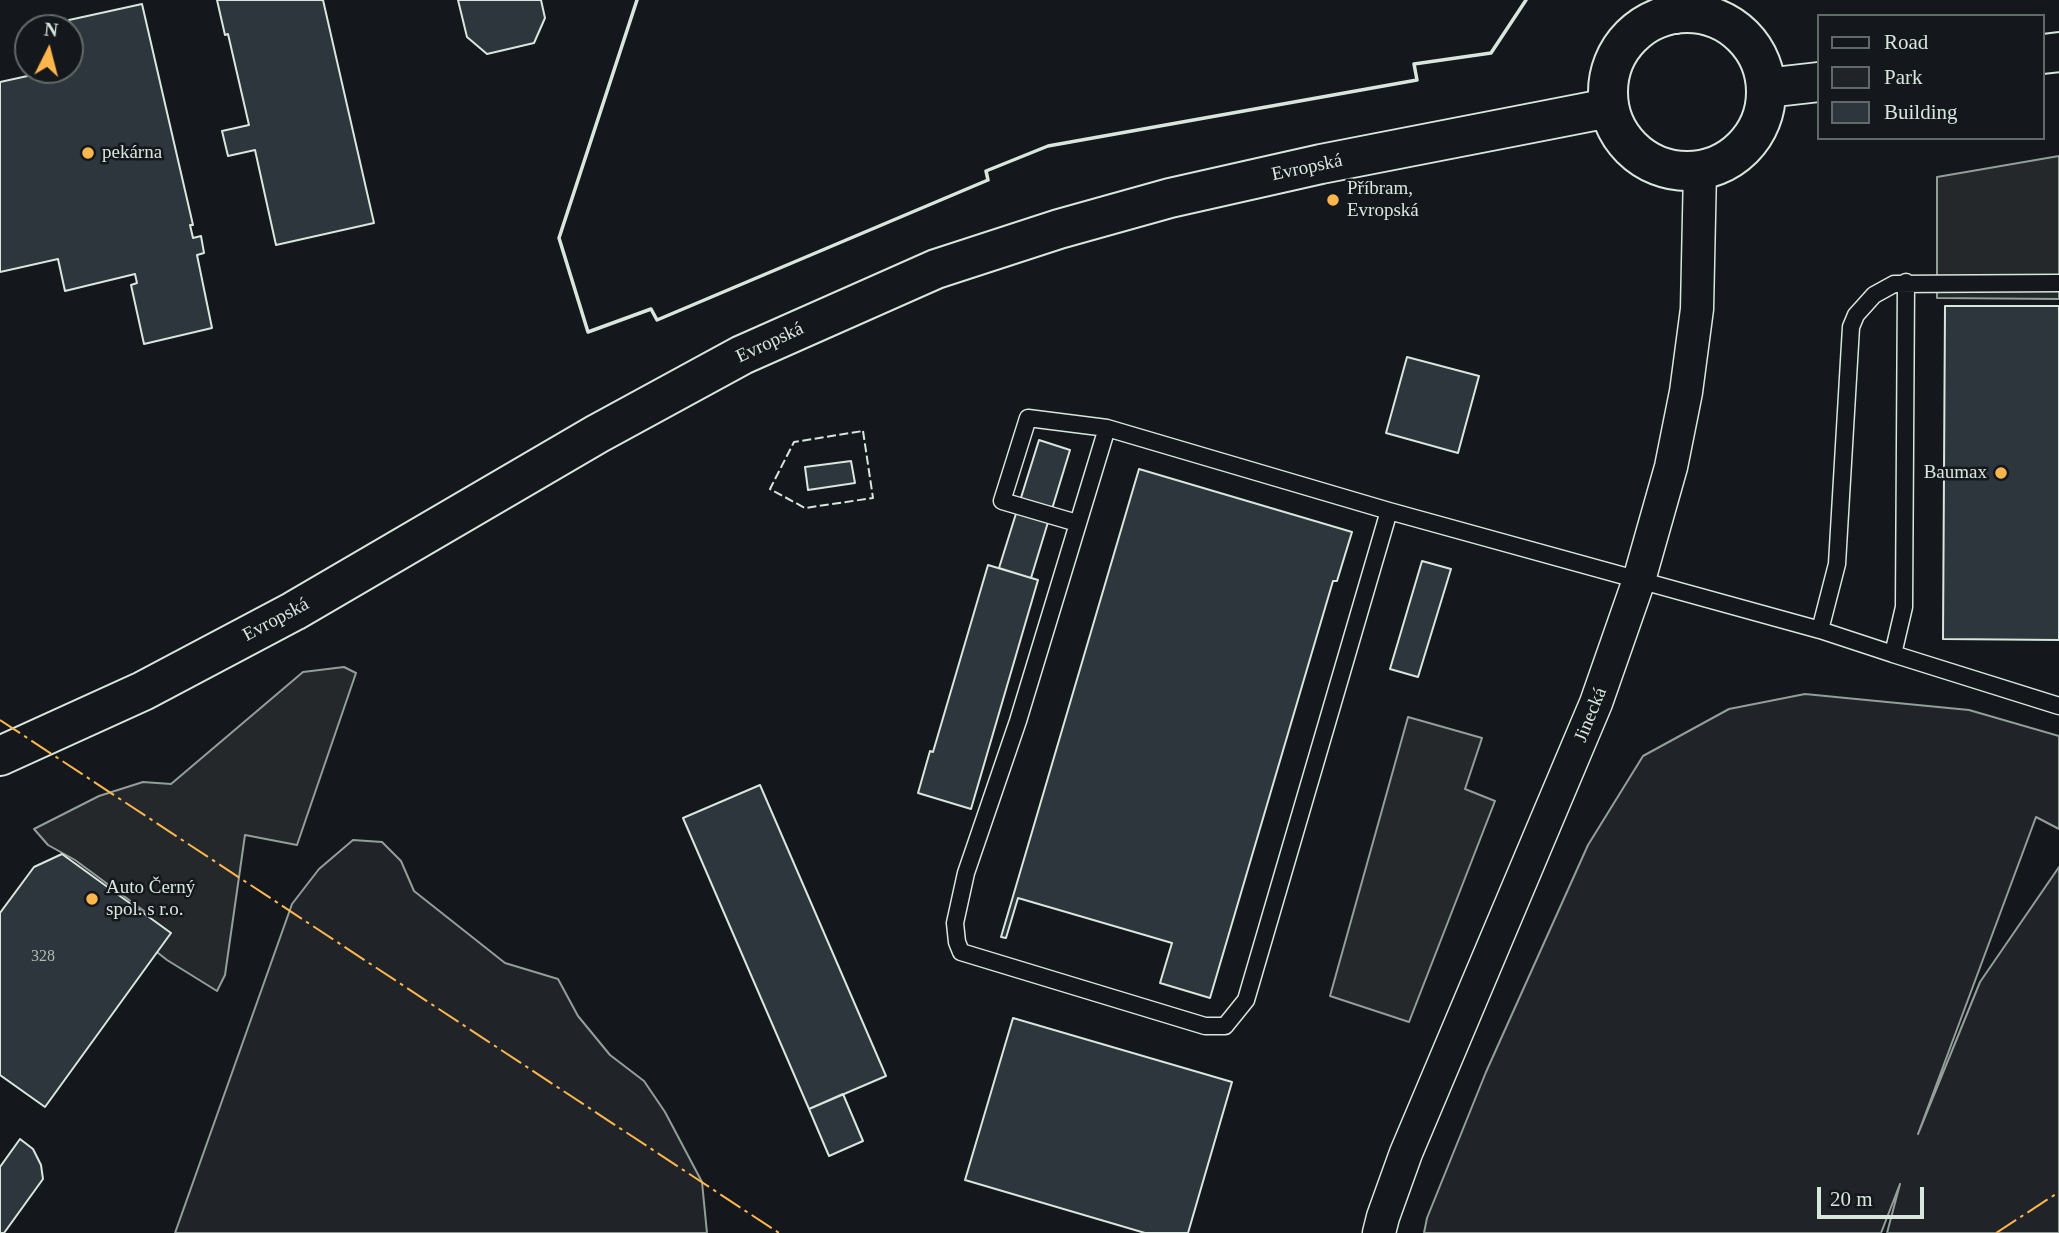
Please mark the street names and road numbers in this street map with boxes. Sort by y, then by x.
street label: Evropská [1270,149,1344,187]
street label: Evropská [733,318,807,368]
street label: Evropská [239,593,313,647]
street label: Jinecká [1570,684,1612,746]

